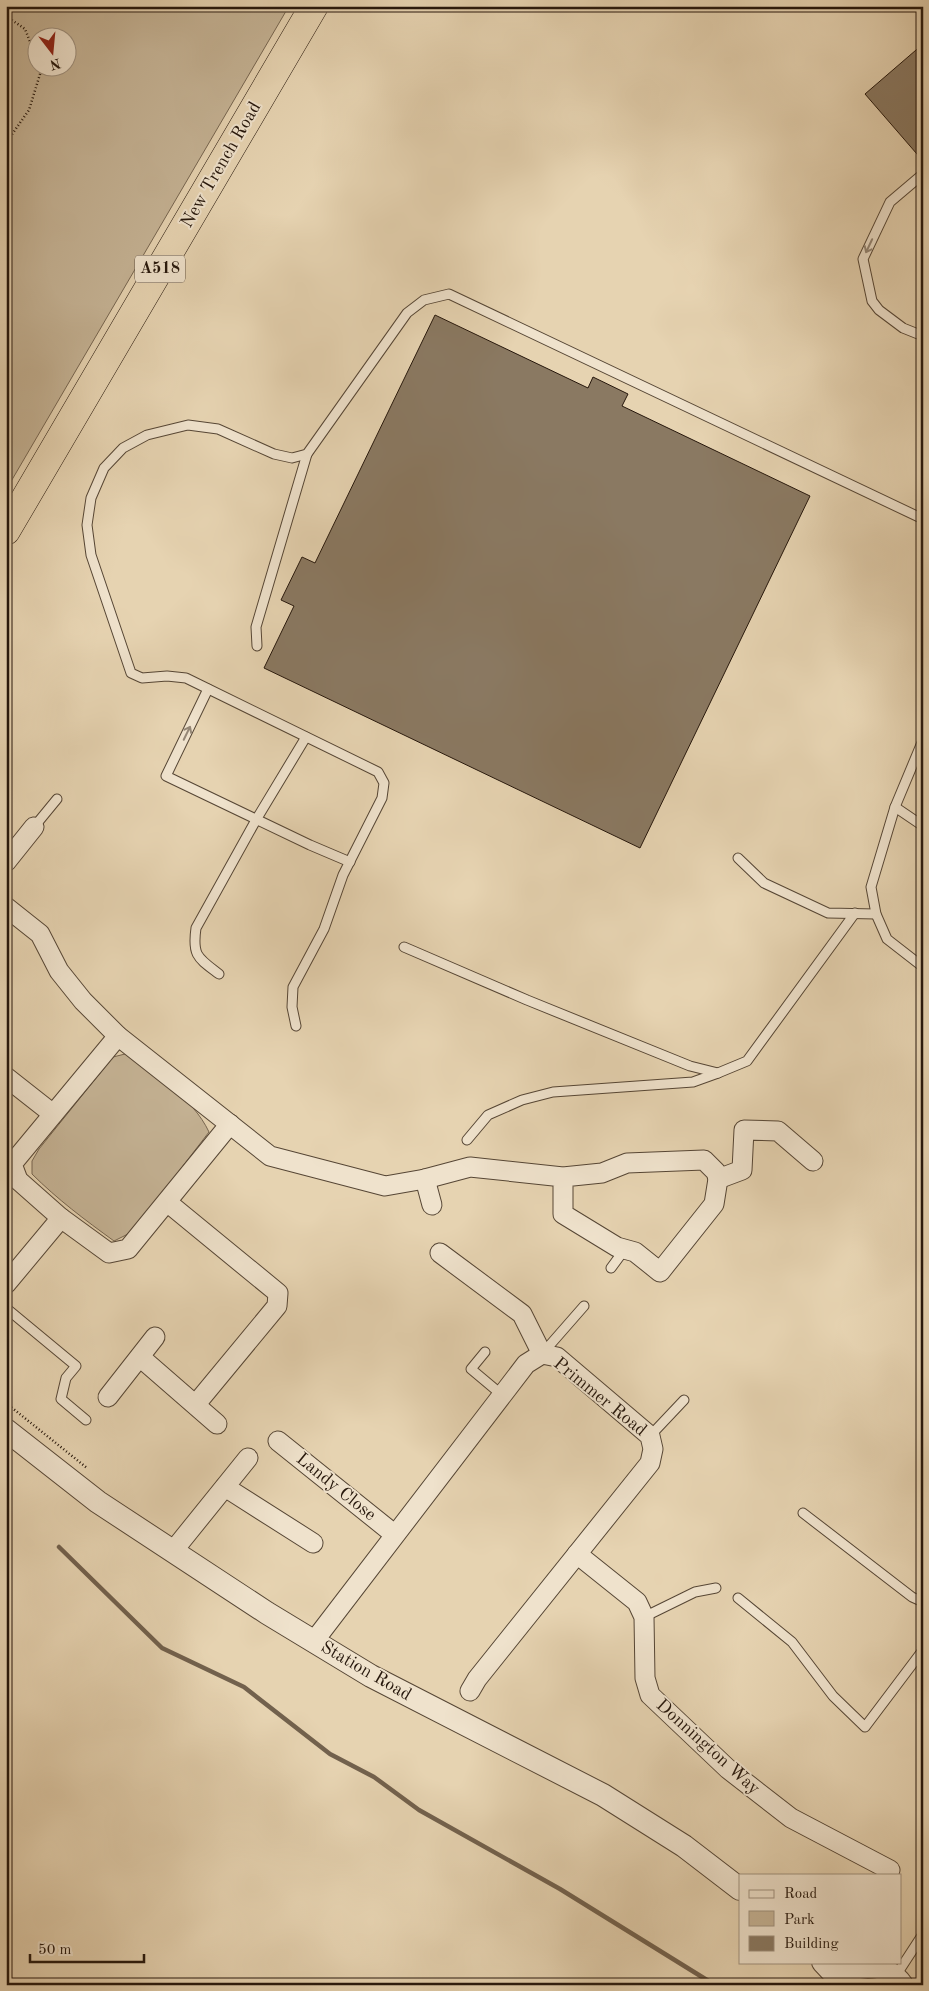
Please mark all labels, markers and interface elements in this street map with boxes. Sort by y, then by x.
north arrow [28,28,78,78]
text: N [48,55,62,72]
street label: New Trench Road [178,99,264,231]
one-way arrow [864,238,873,253]
road number: A518 [135,255,185,282]
one-way arrow [183,726,192,741]
street label: Primmer Road [550,1354,650,1440]
street label: Landy Close [293,1450,379,1524]
street label: Station Road [318,1638,414,1704]
street label: Donnington Way [653,1696,764,1798]
legend [739,1874,902,1964]
text: Road [784,1887,818,1902]
text: Park [784,1913,815,1928]
scale bar [30,1931,144,1963]
text: Building [784,1937,839,1952]
text: 50 m [38,1943,72,1958]

